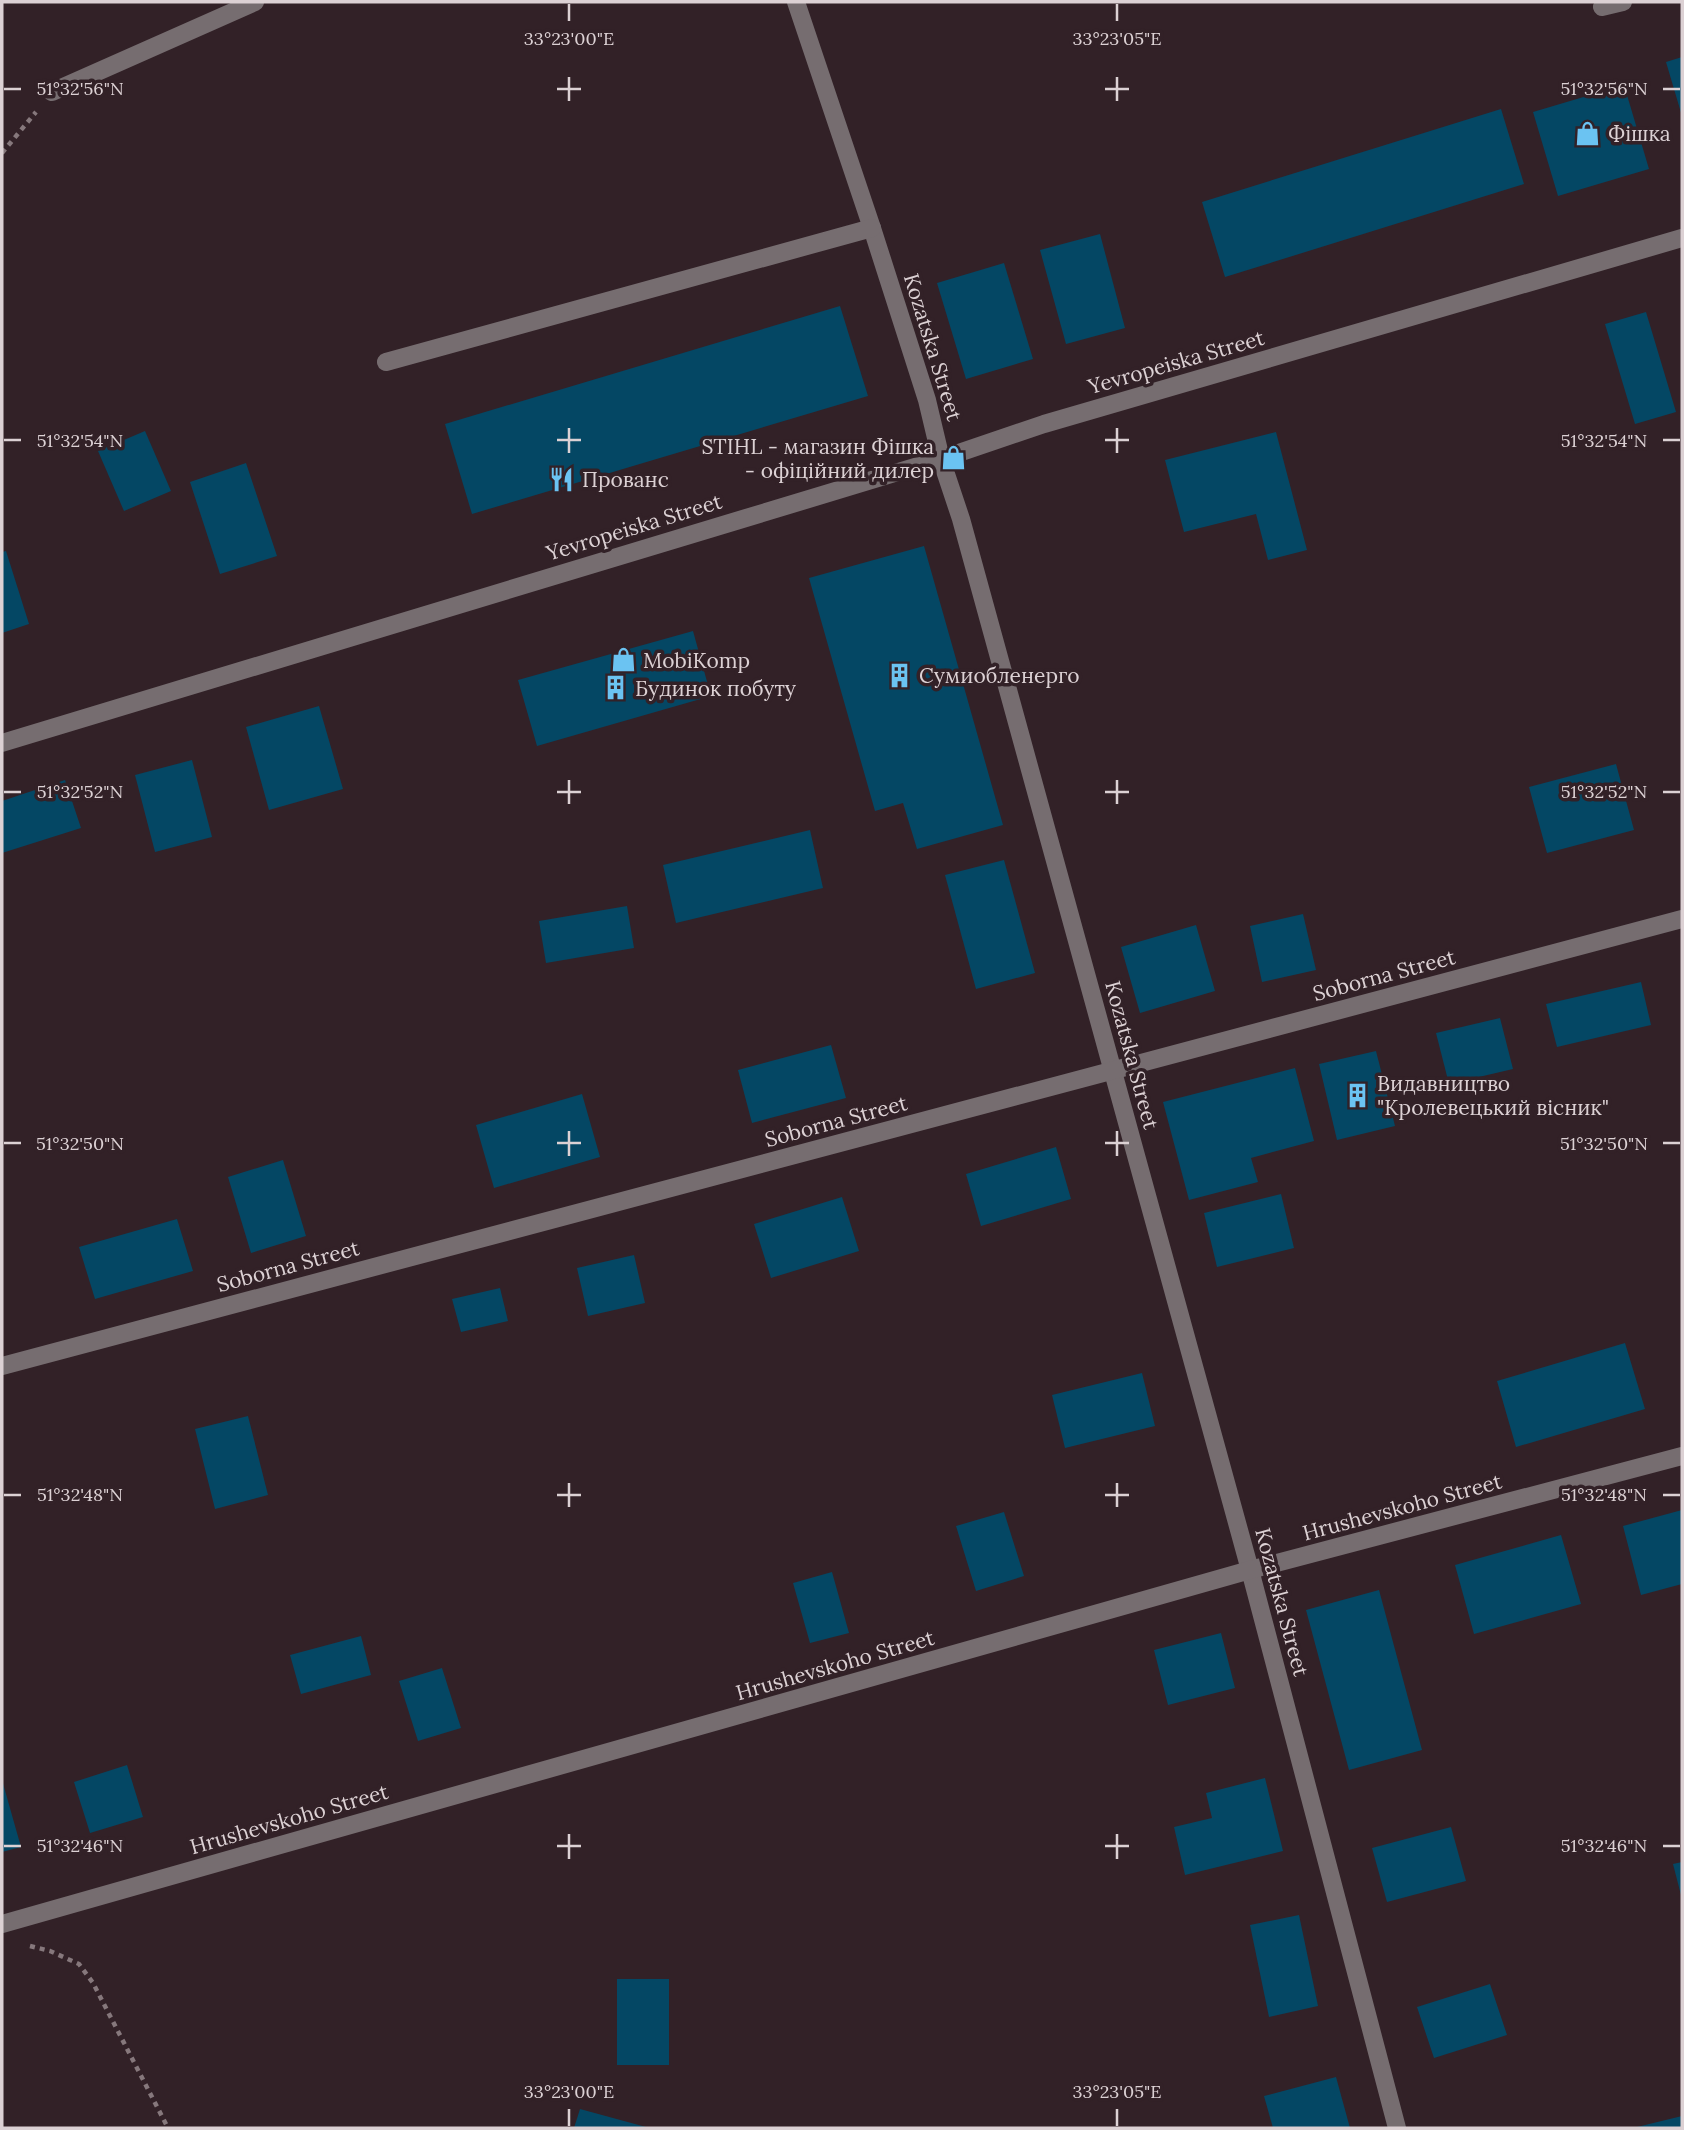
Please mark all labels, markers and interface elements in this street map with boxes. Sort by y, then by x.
text: 33°23'00"E [524,27,614,50]
text: 33°23'05"E [1073,27,1161,50]
text: 51°32'56"N [36,77,124,100]
text: 51°32'56"N [1560,77,1648,100]
shop icon: Фішка [1574,119,1602,147]
place label: Фішка [1608,120,1671,147]
street label: Kozatska Street [898,270,968,425]
street label: Yevropeiska Street [1084,324,1268,400]
text: 51°32'54"N [37,429,123,452]
text: 51°32'54"N [1561,429,1647,452]
place label: STIHL - магазин Фішка - офіційний дилер [701,433,934,484]
shop icon: STIHL - магазин Фішка - офіційний дилер [940,444,968,472]
restaurant icon: Прованс [548,465,576,493]
place label: Прованс [582,466,669,493]
street label: Yevropeiska Street [542,487,726,567]
shop icon: MobiKomp [609,646,637,674]
place label: MobiKomp [643,647,750,674]
building icon: Сумиобленерго [885,661,913,689]
place label: Сумиобленерго [919,662,1079,689]
building icon: Будинок побуту [601,674,629,702]
place label: Будинок побуту [635,675,796,702]
text: 51°32'52"N [37,780,123,803]
text: 51°32'52"N [1561,780,1647,803]
street label: Soborna Street [1310,943,1459,1007]
street label: Kozatska Street [1099,978,1165,1133]
place label: Видавництво "Кролевецький вісник" [1377,1070,1609,1121]
building icon: Видавництво "Кролевецький вісник" [1343,1081,1371,1109]
street label: Soborna Street [762,1089,911,1153]
text: 51°32'50"N [36,1132,124,1155]
text: 51°32'50"N [1560,1132,1648,1155]
street label: Soborna Street [214,1234,363,1298]
street label: Hrushevskoho Street [1299,1467,1505,1547]
text: 51°32'48"N [37,1483,123,1506]
text: 51°32'48"N [1561,1483,1647,1506]
street label: Kozatska Street [1249,1525,1315,1680]
street label: Hrushevskoho Street [733,1624,938,1706]
street label: Hrushevskoho Street [187,1778,392,1860]
text: 51°32'46"N [37,1834,123,1857]
text: 51°32'46"N [1561,1834,1647,1857]
text: 33°23'00"E [524,2080,614,2103]
text: 33°23'05"E [1073,2080,1161,2103]

